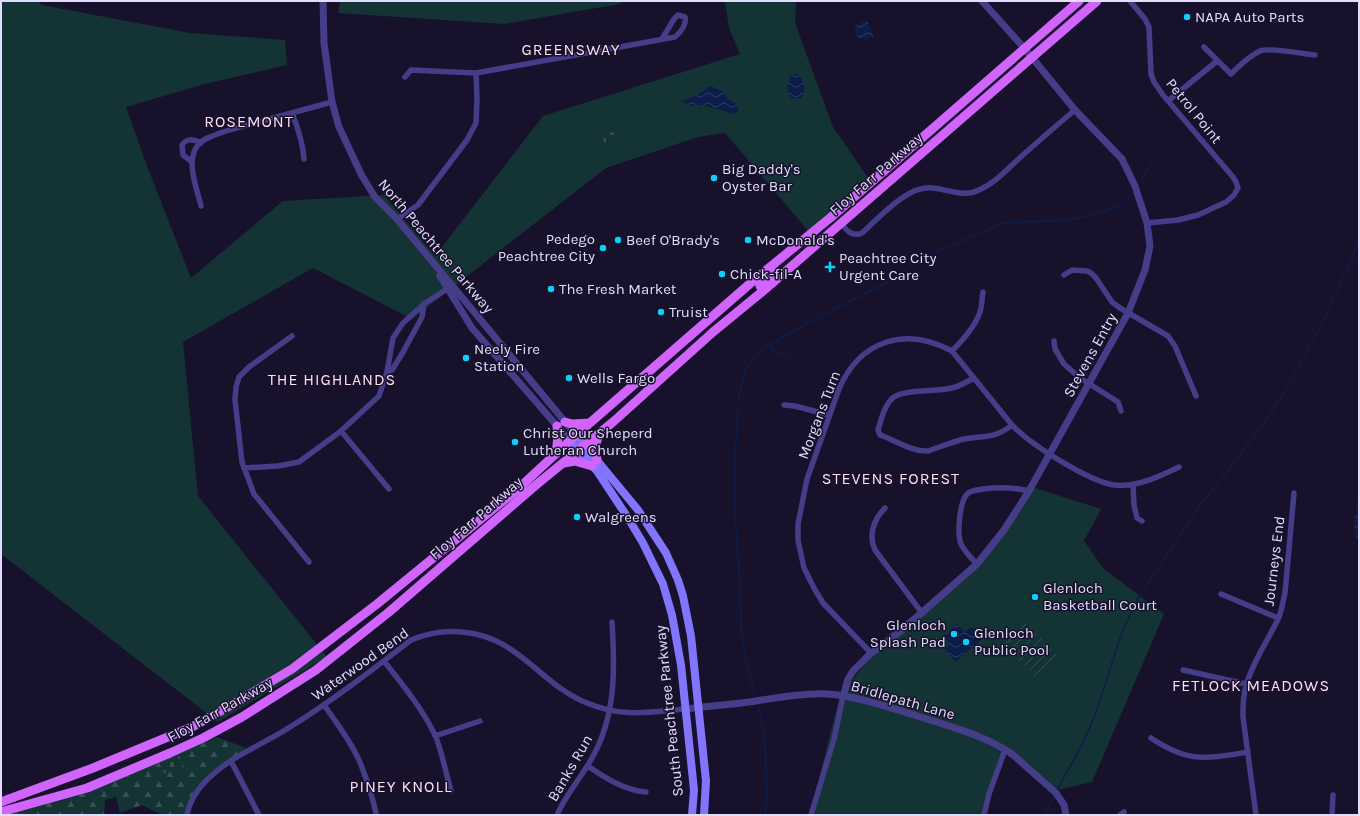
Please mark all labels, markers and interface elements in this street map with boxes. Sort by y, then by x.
place label: NAPA Auto Parts [1195,8,1304,26]
marker: NAPA Auto Parts [1182,12,1192,22]
district label: GREENSWAY [521,40,621,59]
street label: Petrol Point [1162,75,1226,148]
district label: ROSEMONT [204,112,294,131]
street label: Floy Farr Parkway [826,129,926,219]
place label: Big Daddy's Oyster Bar [722,160,801,195]
marker: Big Daddy's Oyster Bar [709,173,719,183]
street label: North Peachtree Parkway [375,175,497,317]
place label: Pedego Peachtree City [498,230,595,265]
place label: Beef O'Brady's [626,231,720,249]
place label: McDonald's [756,231,835,249]
marker: Beef O'Brady's [613,235,623,245]
marker: McDonald's [743,235,753,245]
marker: Pedego Peachtree City [598,243,608,253]
place label: Peachtree City Urgent Care [839,249,936,284]
marker: Peachtree City Urgent Care [824,261,836,273]
place label: Chick-fil-A [730,265,802,283]
marker: Chick-fil-A [717,269,727,279]
place label: The Fresh Market [559,280,677,298]
marker: The Fresh Market [546,284,556,294]
place label: Truist [669,303,708,321]
marker: Truist [656,307,666,317]
street label: Stevens Entry [1059,310,1121,400]
place label: Neely Fire Station [474,340,540,375]
marker: Neely Fire Station [461,353,471,363]
street label: Morgans Turn [794,368,844,462]
place label: Wells Fargo [577,369,655,387]
district label: THE HIGHLANDS [268,370,396,389]
marker: Wells Fargo [564,373,574,383]
place label: Christ Our Sheperd Lutheran Church [523,424,653,459]
marker: Christ Our Sheperd Lutheran Church [510,437,520,447]
district label: STEVENS FOREST [822,469,960,488]
street label: Floy Farr Parkway [426,473,526,563]
place label: Walgreens [585,508,657,526]
marker: Walgreens [572,512,582,522]
street label: Journeys End [1260,515,1288,607]
place label: Glenloch Basketball Court [1043,579,1157,614]
marker: Glenloch Basketball Court [1030,592,1040,602]
place label: Glenloch Splash Pad [870,616,946,651]
street label: Waterwood Bend [308,624,412,704]
street label: South Peachtree Parkway [651,624,687,798]
place label: Glenloch Public Pool [974,624,1049,659]
marker: Glenloch Splash Pad [949,629,959,639]
marker: Glenloch Public Pool [961,637,971,647]
street label: Floy Farr Parkway [164,674,276,746]
district label: FETLOCK MEADOWS [1172,676,1330,695]
street label: Bridlepath Lane [849,677,957,723]
street label: Banks Run [544,732,596,804]
district label: PINEY KNOLL [350,777,452,796]

